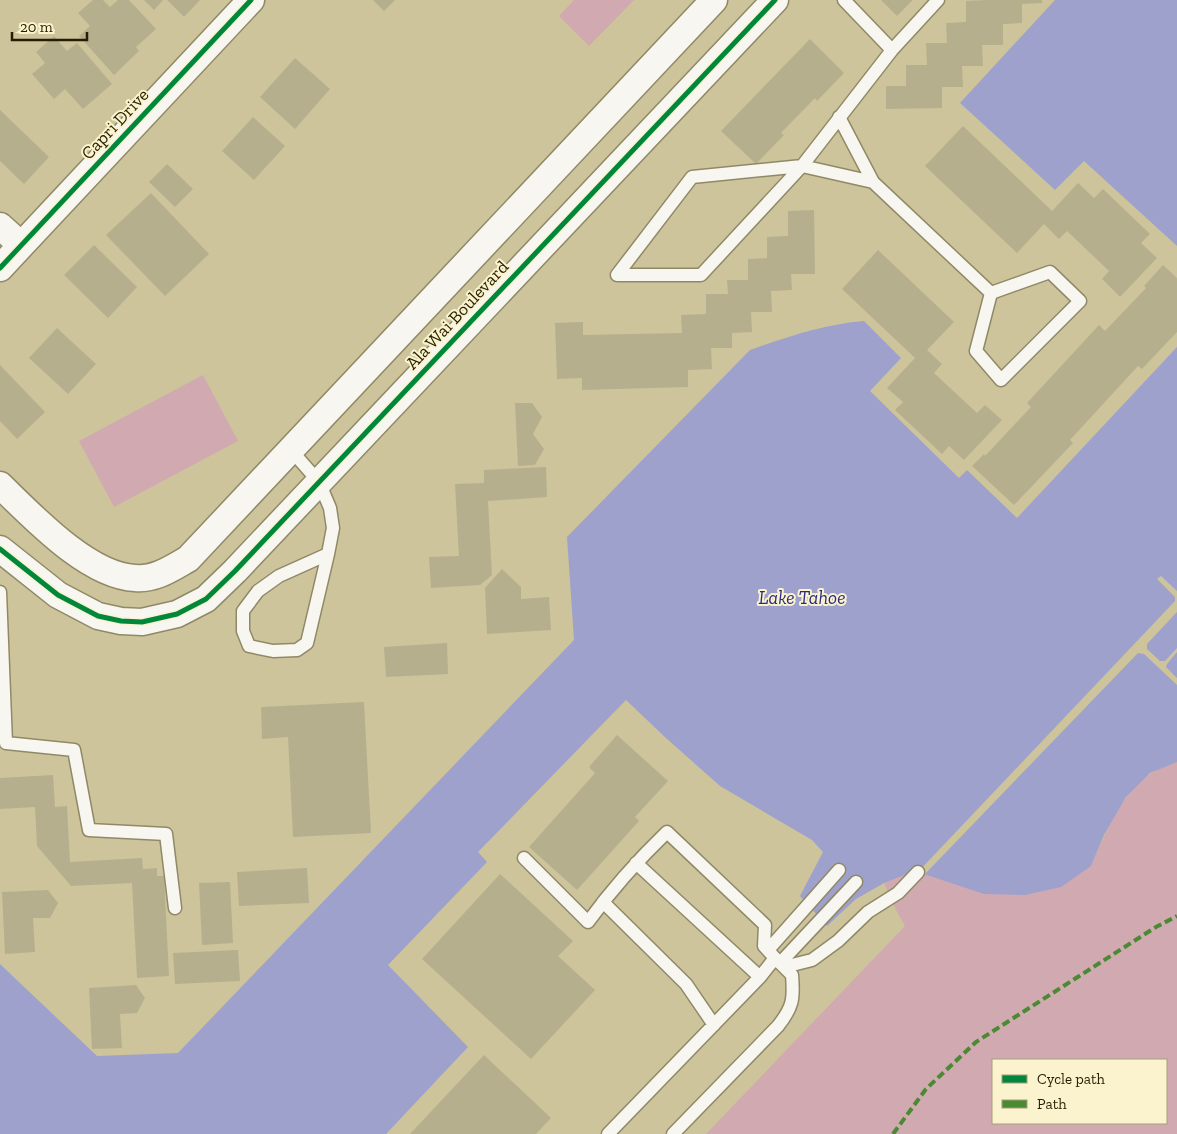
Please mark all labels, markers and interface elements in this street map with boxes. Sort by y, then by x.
scale bar [12,10,88,42]
text: 20 m [20,18,53,36]
street label: Capri Drive [77,84,153,164]
street label: Ala Wai Boulevard [401,256,513,374]
water label: Lake Tahoe [759,586,845,609]
legend [992,1059,1167,1124]
text: Cycle path [1037,1070,1106,1088]
text: Path [1037,1095,1067,1113]

